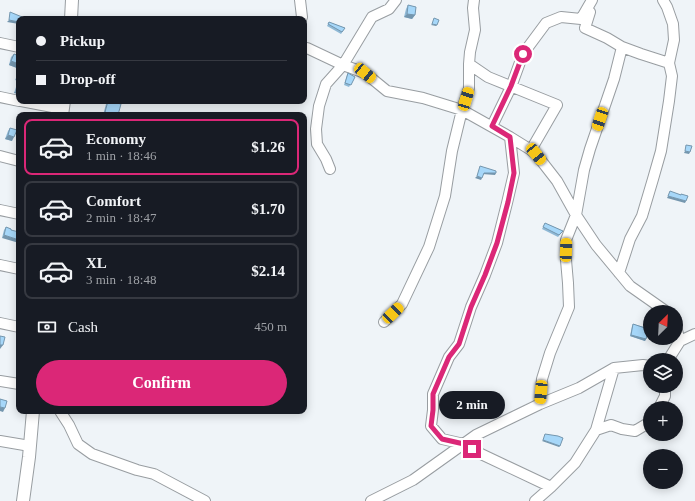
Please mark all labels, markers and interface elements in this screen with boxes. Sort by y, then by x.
text: Pickup [60,33,105,49]
route start [514,45,532,63]
car [352,61,378,85]
text: Drop-off [60,71,116,87]
car [457,86,475,112]
car [591,106,609,132]
icon: car [38,129,74,165]
text: Economy [86,131,146,147]
text: $1.26 [251,139,285,155]
car [524,141,548,167]
text: 1 min · 18:46 [86,148,156,163]
icon: car [38,191,74,227]
text: Comfort [86,193,141,209]
text: $1.70 [251,201,285,217]
text: 2 min · 18:47 [86,210,156,225]
car [560,238,572,262]
icon: car [38,253,74,289]
text: XL [86,255,107,271]
text: $2.14 [251,263,285,279]
text: 3 min · 18:48 [86,272,156,287]
car [380,300,406,326]
north arrow [643,305,683,345]
map controls [643,305,683,489]
icon: cash [36,316,58,338]
text: Cash [68,319,98,335]
text: 450 m [254,319,287,334]
button: layers [643,353,683,393]
button: Confirm [36,360,287,406]
car [534,380,548,404]
callout: 2 min [439,391,505,419]
text: 2 min [456,397,488,412]
button: + [643,401,683,441]
route end [463,440,481,458]
button: − [643,449,683,489]

